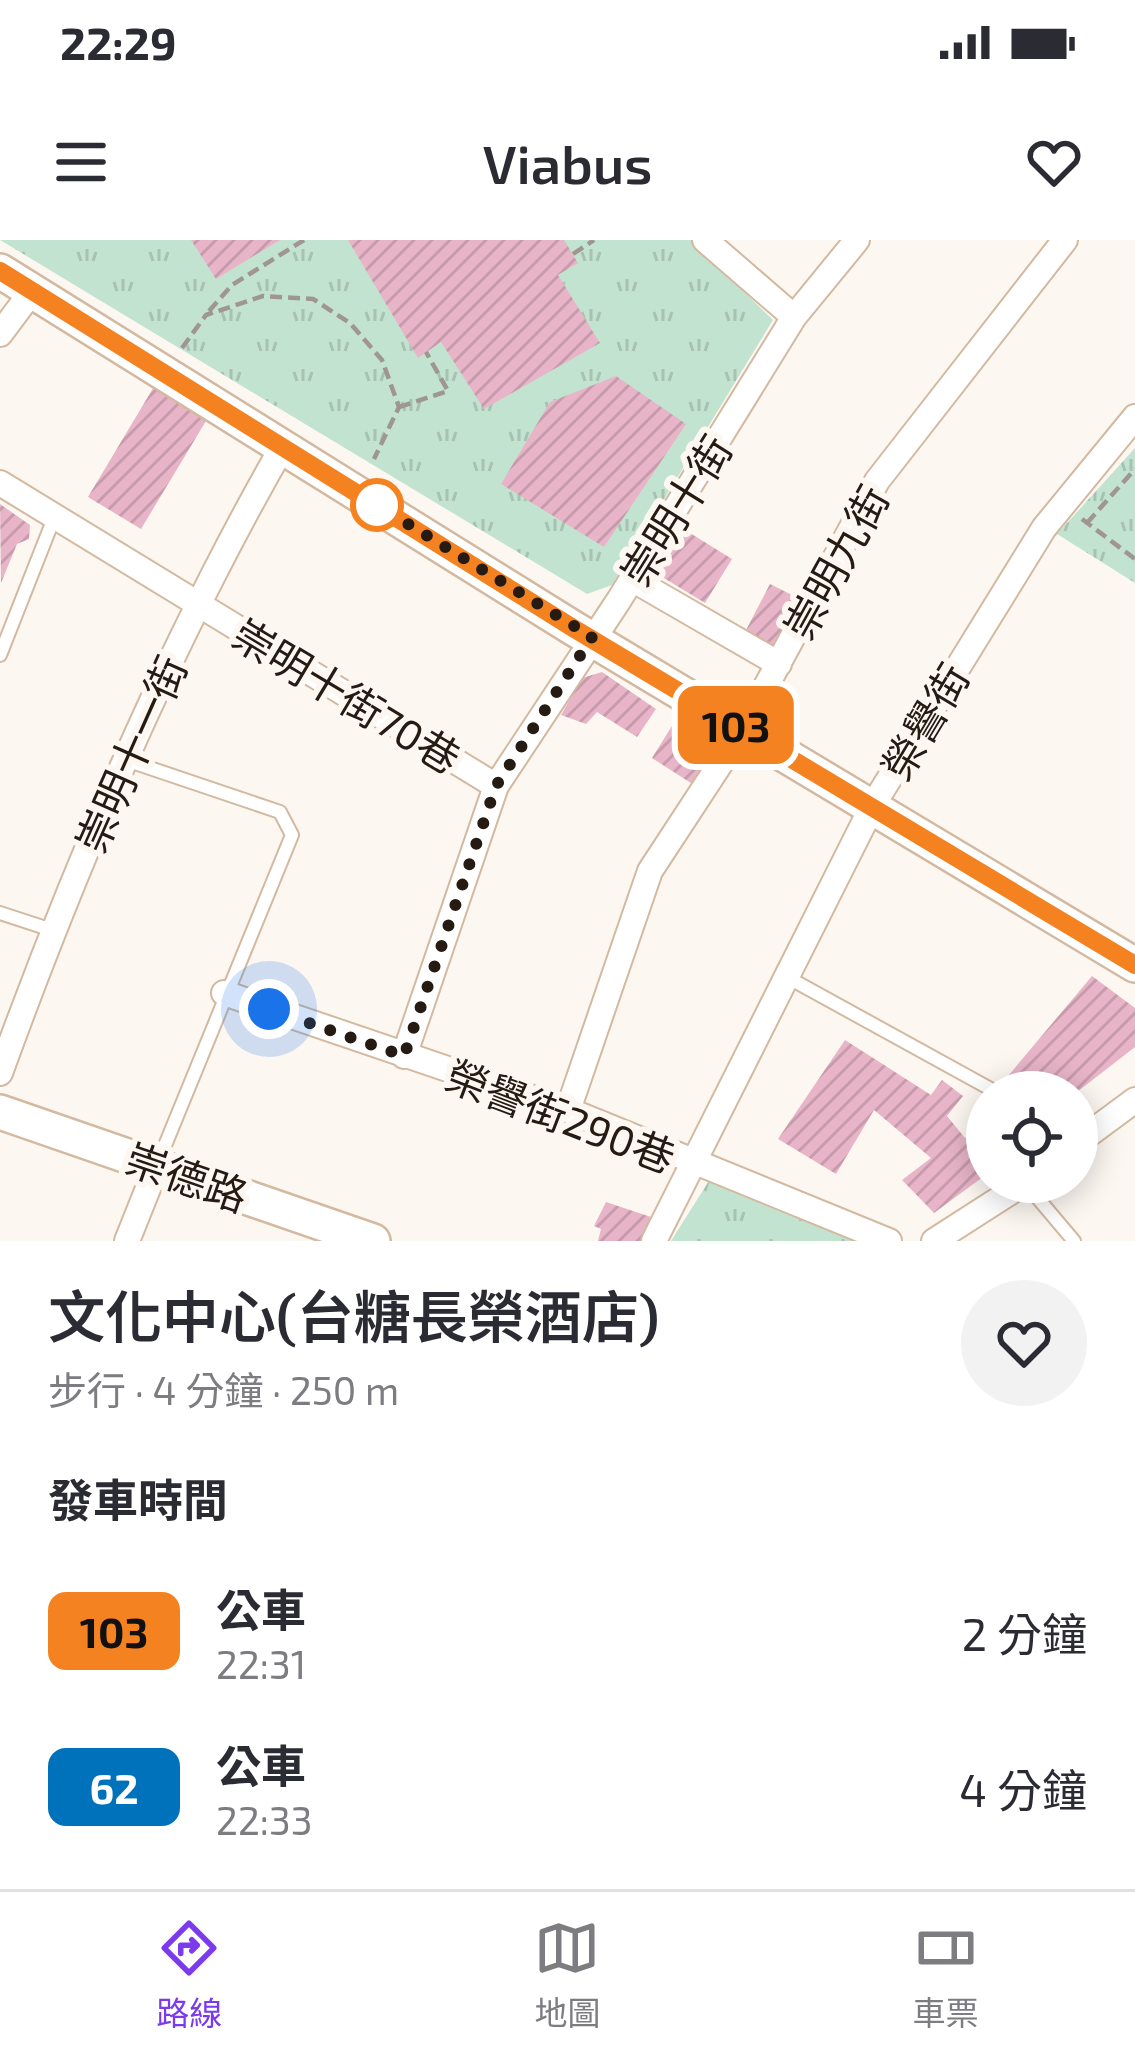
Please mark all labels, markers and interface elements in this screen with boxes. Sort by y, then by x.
text: 22:29 [60,15,177,69]
icon: menu [48,129,114,195]
icon: heart [1021,129,1087,195]
text: Viabus [483,130,652,195]
street label: 崇明十街 [609,426,741,594]
street label: 崇明九街 [772,476,898,648]
unlabelled marker [352,480,402,530]
street label: 崇明十街70巷 [224,607,470,783]
street label: 崇明十一街 [64,648,196,860]
street label: 榮譽街 [870,654,978,788]
line badge: 103 [667,686,805,764]
text: 103 [702,700,770,750]
your location [239,979,299,1039]
street label: 榮譽街290巷 [440,1048,682,1182]
map controls [966,1071,1098,1203]
button: locate [966,1071,1098,1203]
street label: 崇德路 [119,1132,255,1220]
button: heart [961,1280,1087,1406]
text: 文化中心(台糖長榮酒店) [48,1281,659,1349]
text: 步行 · 4 分鐘 · 250 m [48,1366,399,1413]
text: 發車時間 [48,1472,228,1526]
text: 公車 [216,1582,306,1636]
text: 103 [80,1606,148,1656]
text: 2 分鐘 [962,1606,1087,1660]
text: 22:31 [216,1640,306,1687]
text: 公車 [216,1738,306,1792]
text: 62 [89,1762,139,1812]
text: 4 分鐘 [959,1762,1087,1816]
text: 22:33 [216,1796,312,1843]
tab: 路線 [156,1915,222,2035]
tab: 地圖 [534,1915,600,2035]
tab: 車票 [913,1915,979,2035]

